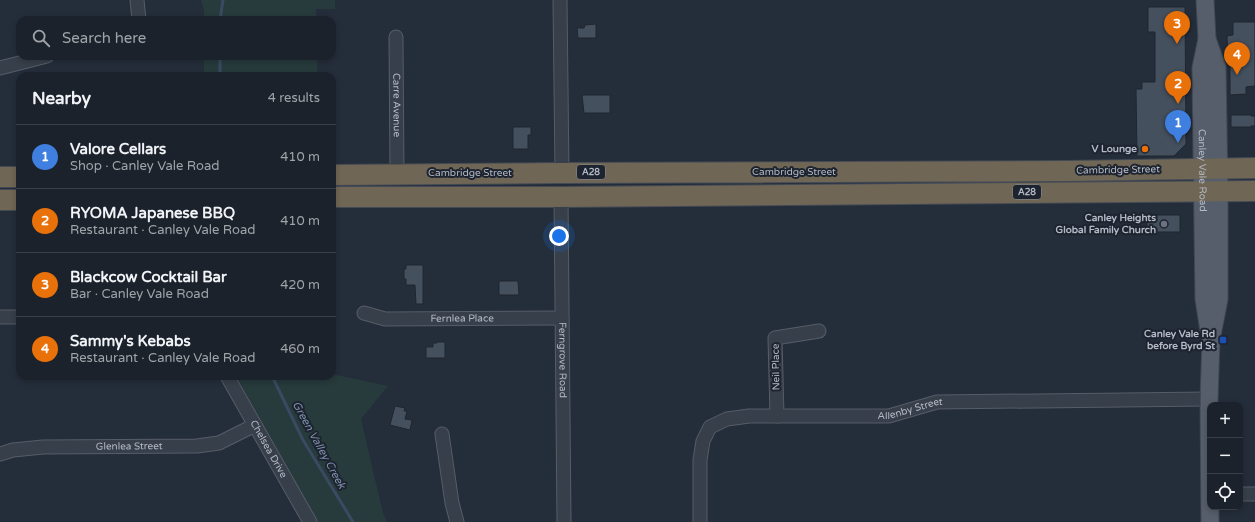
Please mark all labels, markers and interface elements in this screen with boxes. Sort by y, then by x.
pin: 3 [1164,11,1190,44]
search box [16,16,336,60]
icon: search [30,27,52,49]
text: Search here [62,29,146,47]
pin: 4 [1224,42,1250,75]
pin: 2 [1165,71,1191,104]
street label: Carre Avenue [390,73,403,137]
text: Nearby [32,88,91,109]
text: 4 results [268,90,320,106]
pin: 1 [1165,110,1191,143]
street label: Canley Vale Road [1196,129,1209,212]
text: Valore Cellars [70,140,166,158]
place label: V Lounge [1091,143,1137,155]
marker: V Lounge [1140,144,1150,154]
text: 1 [41,149,49,165]
text: 410 m [280,149,320,165]
text: Shop · Canley Vale Road [70,158,219,174]
street label: Cambridge Street [1076,163,1160,177]
road number: A28 [577,165,605,179]
street label: Cambridge Street [752,166,836,178]
street label: Cambridge Street [428,167,512,179]
road number: A28 [1013,185,1041,199]
text: RYOMA Japanese BBQ [70,204,235,222]
place label: Canley Heights Global Family Church [1056,212,1156,236]
text: 2 [41,213,49,229]
text: 410 m [280,213,320,229]
marker: Canley Heights Global Family Church [1159,219,1169,229]
text: Restaurant · Canley Vale Road [70,222,256,238]
your location [549,226,569,246]
text: Blackcow Cocktail Bar [70,268,227,286]
text: 3 [41,277,49,293]
text: 420 m [280,277,320,293]
text: Bar · Canley Vale Road [70,286,209,302]
street label: Fernlea Place [430,312,494,325]
street label: Ferngrove Road [556,322,569,398]
place label: Canley Vale Rd before Byrd St [1144,328,1215,352]
text: Sammy's Kebabs [70,332,191,350]
marker: Canley Vale Rd before Byrd St [1218,335,1228,345]
text: 4 [41,341,49,357]
text: 460 m [280,341,320,357]
street label: Neil Place [770,343,782,391]
text: Restaurant · Canley Vale Road [70,350,256,366]
street label: Allenby Street [878,396,943,422]
water label: Green Valley Creek [290,399,349,492]
map controls [1207,402,1243,510]
button: + [1207,402,1243,438]
street label: Chelsea Drive [247,418,290,480]
button: − [1207,438,1243,474]
street label: Glenlea Street [96,440,163,453]
button: locate [1207,474,1243,510]

